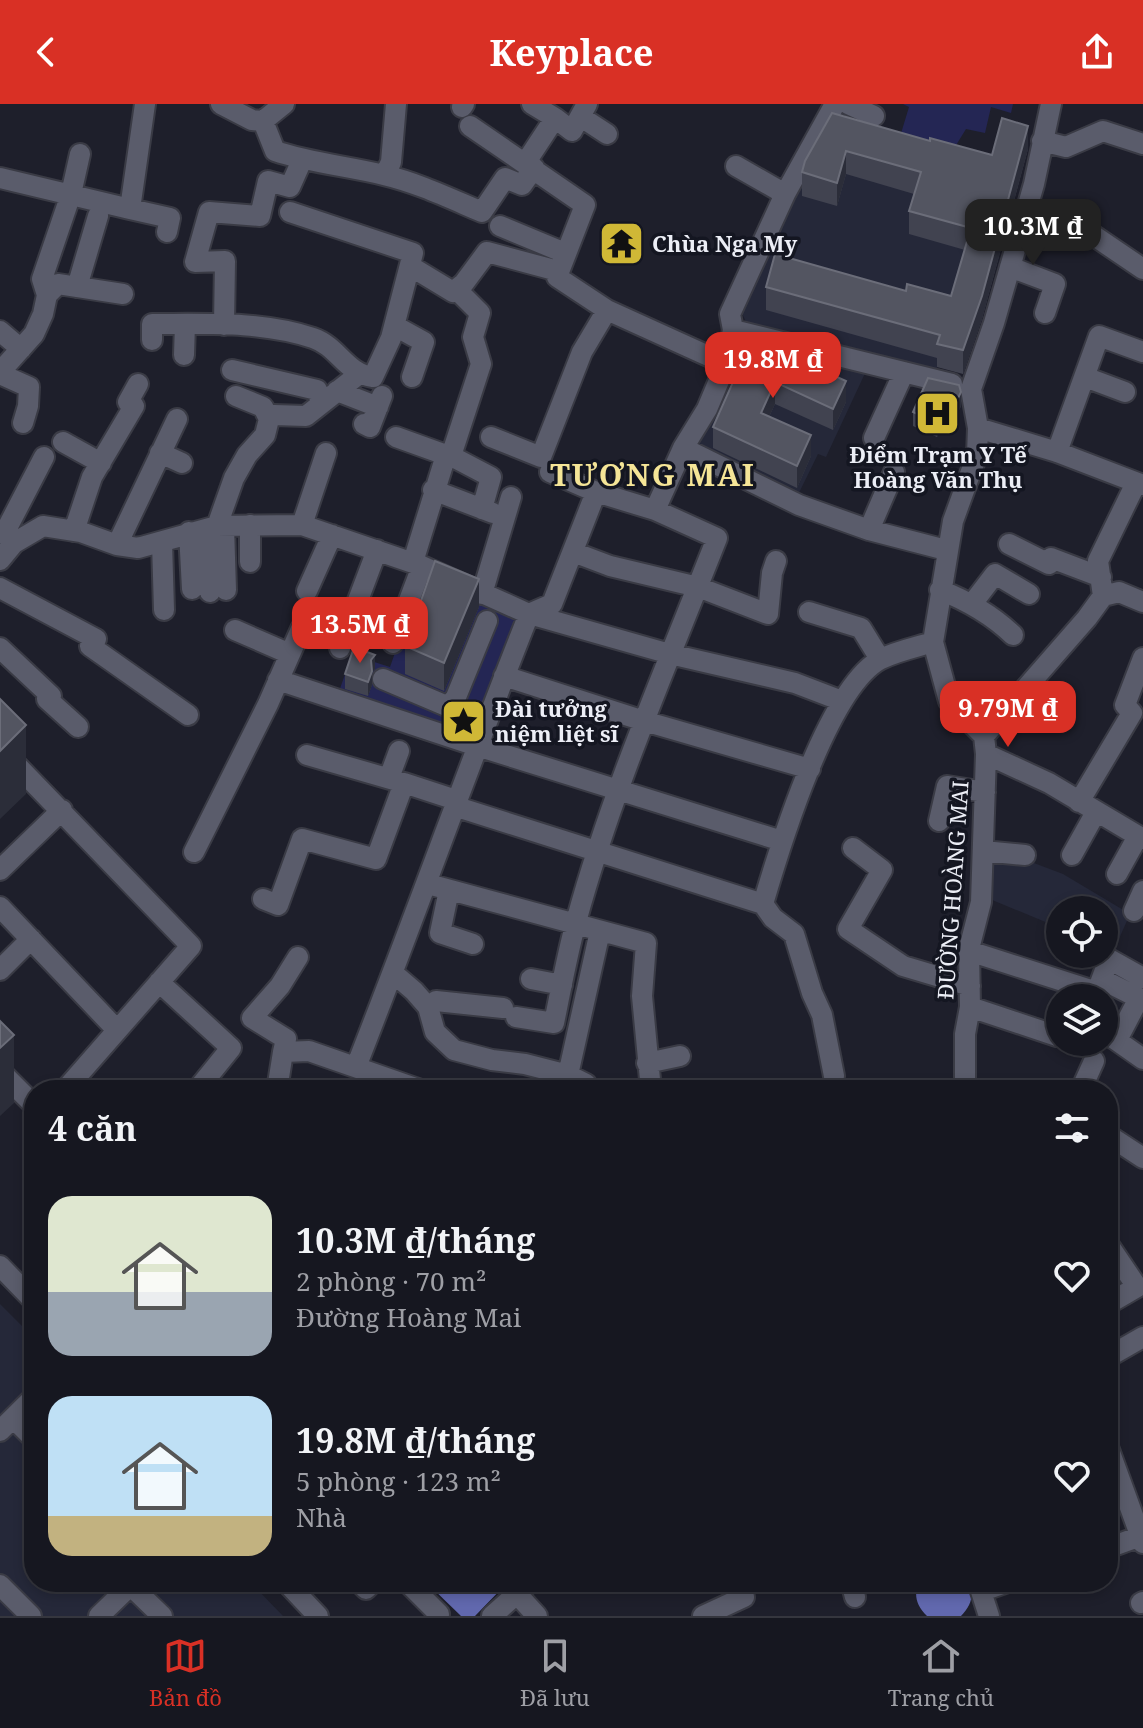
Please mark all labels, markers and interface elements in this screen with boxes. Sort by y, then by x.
text: Keyplace [489,28,654,77]
icon: back [24,30,68,74]
icon: share [1075,30,1119,74]
pin: 10.3M ₫ [959,199,1107,267]
text: 10.3M ₫ [983,207,1083,243]
temple icon: Chùa Nga My [597,220,645,268]
place label: Chùa Nga My [652,228,798,258]
pin: 19.8M ₫ [699,332,847,400]
text: 19.8M ₫ [723,340,823,376]
hospital icon: Điểm Trạm Y Tế Hoàng Văn Thụ [914,390,962,438]
place label: Điểm Trạm Y Tế Hoàng Văn Thụ [849,439,1027,494]
district label: TƯƠNG MAI [550,454,756,495]
pin: 13.5M ₫ [286,597,434,665]
text: 13.5M ₫ [310,605,410,641]
pin: 9.79M ₫ [934,681,1082,749]
text: 9.79M ₫ [958,689,1058,725]
place label: Đài tưởng niệm liệt sĩ [495,693,620,748]
place icon: Đài tưởng niệm liệt sĩ [440,698,488,746]
street label: ĐƯỜNG HOÀNG MAI [929,780,975,1000]
map controls [1046,896,1118,1056]
button: locate [1046,896,1118,968]
button: layers [1046,984,1118,1056]
text: 4 căn [48,1105,137,1151]
icon: filters [1050,1106,1094,1150]
text: 10.3M ₫/tháng [296,1217,535,1263]
icon: home [112,1228,208,1324]
icon: heart [1050,1254,1094,1298]
text: 2 phòng · 70 m² [296,1263,486,1299]
text: Đường Hoàng Mai [296,1299,521,1335]
text: 19.8M ₫/tháng [296,1417,535,1463]
icon: home [112,1428,208,1524]
icon: heart [1050,1454,1094,1498]
text: 5 phòng · 123 m² [296,1463,501,1499]
text: Nhà [296,1499,347,1535]
tab: Bản đồ [149,1634,222,1712]
tab: Đã lưu [520,1634,590,1712]
tab: Trang chủ [888,1634,994,1712]

